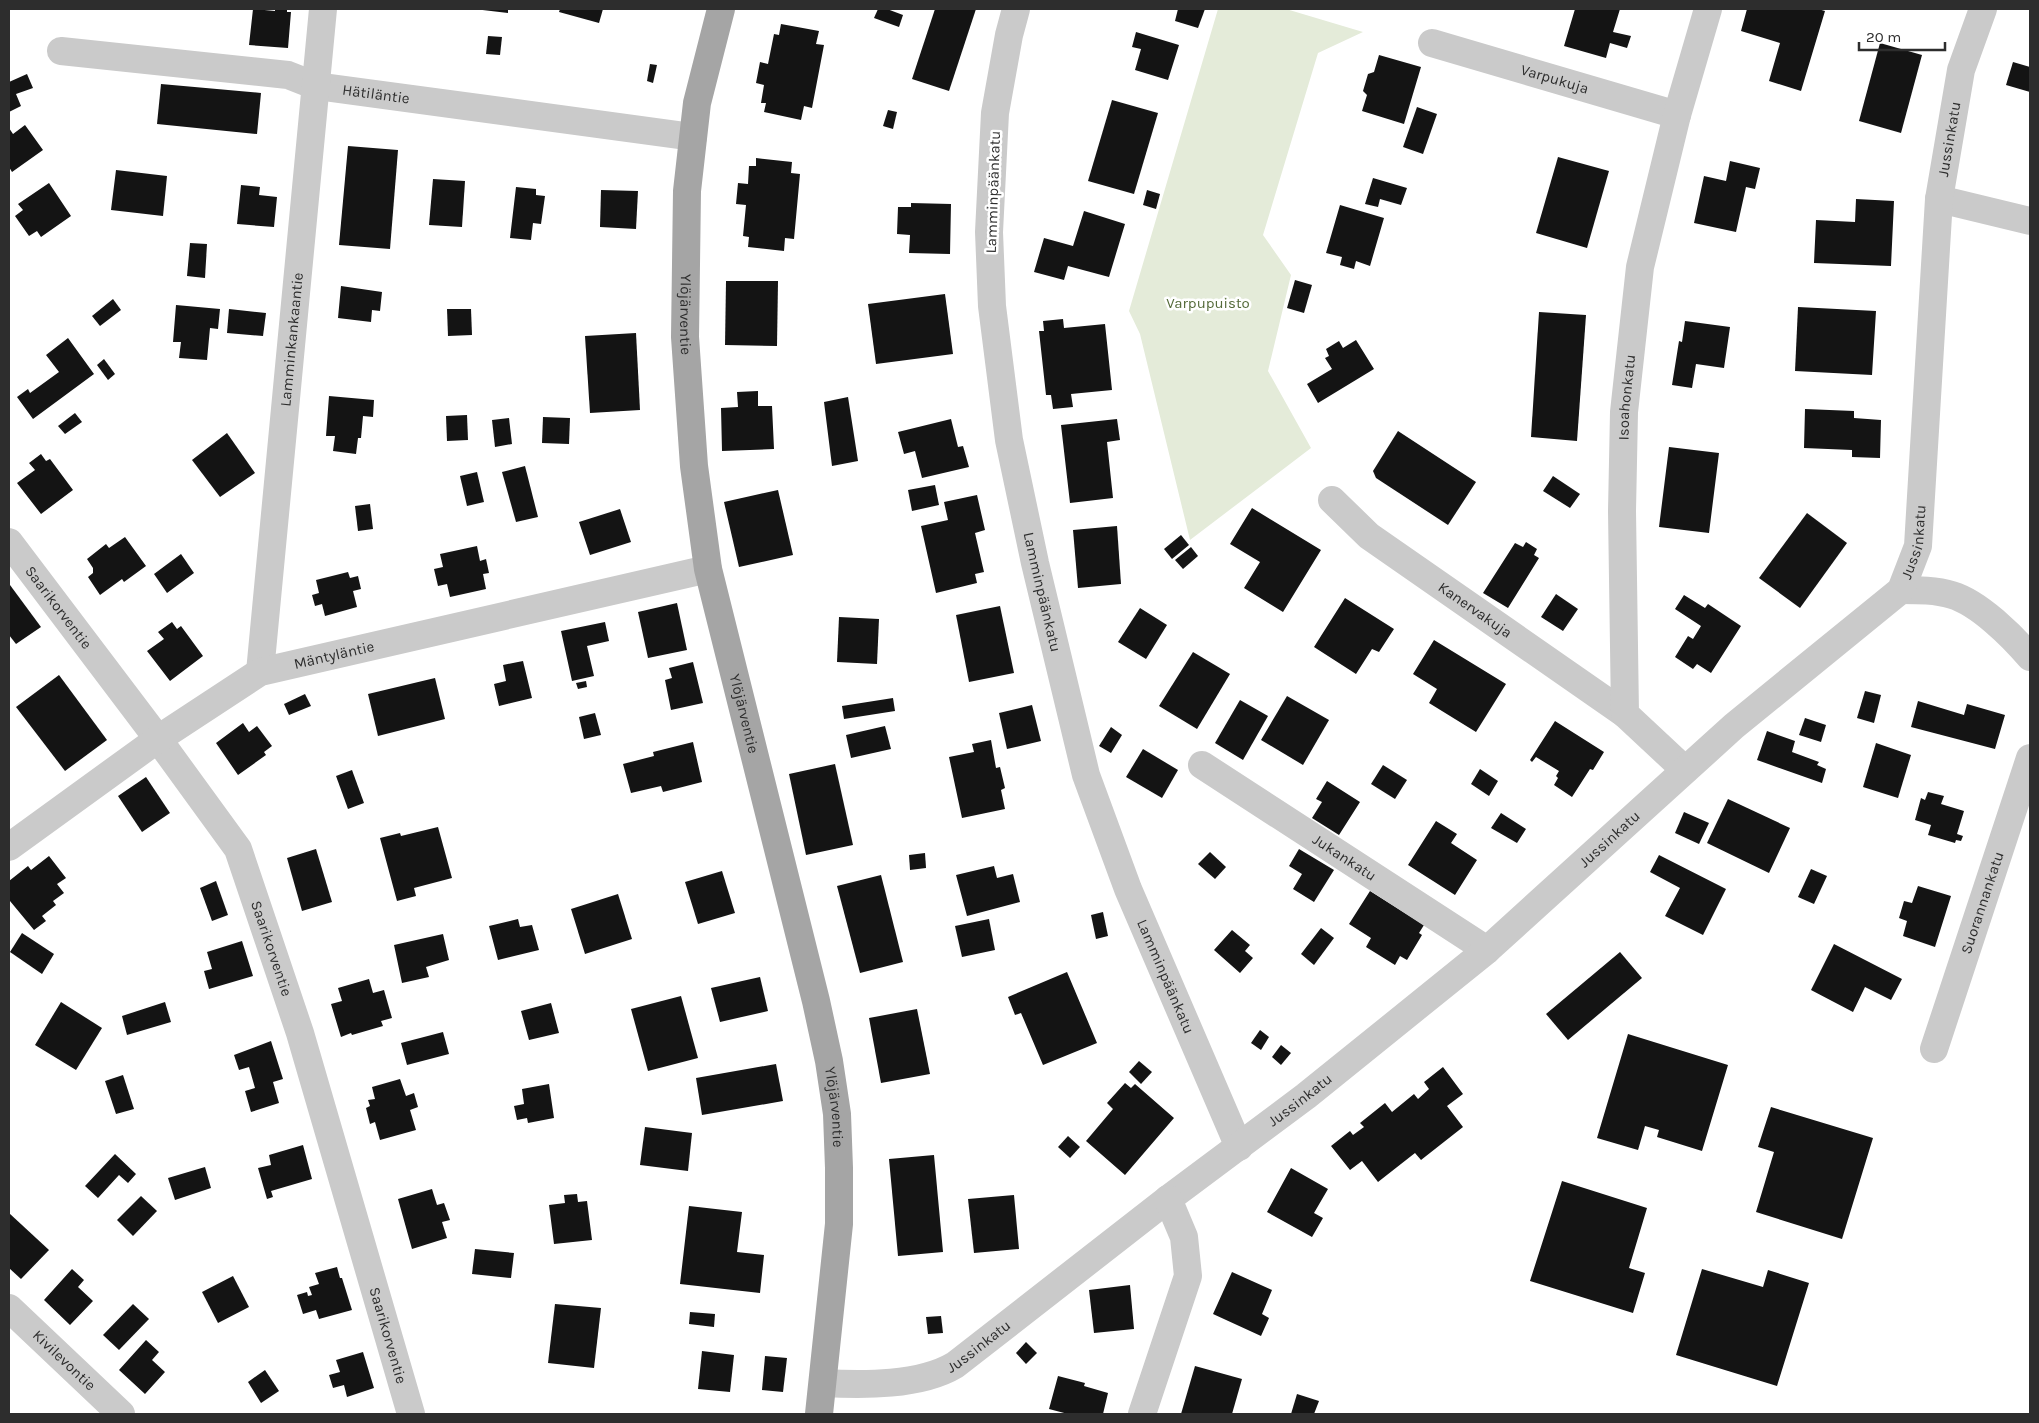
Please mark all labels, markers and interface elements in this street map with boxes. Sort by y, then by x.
scale bar [1859,20,1945,52]
text: 20 m [1866,28,1901,46]
street label: Varpukuja [1519,61,1591,98]
street label: Hätiläntie [341,81,411,108]
street label: Jussinkatu [1934,100,1964,178]
street label: Lamminpäänkatu [982,130,1004,254]
street label: Lamminkankaantie [276,272,307,407]
street label: Ylöjärventie [676,274,695,356]
park label: Varpupuisto [1166,294,1250,312]
street label: Isoahonkatu [1614,353,1639,440]
street label: Jussinkatu [1897,504,1929,582]
street label: Lamminpäänkatu [1020,530,1065,654]
street label: Saarikorventie [21,562,96,653]
street label: Kanervakuja [1435,578,1516,642]
street label: Mäntyläntie [292,637,376,673]
street label: Ylöjärventie [726,672,763,755]
street label: Jussinkatu [1575,807,1644,871]
street label: Jukankatu [1309,830,1380,885]
street label: Suorannankatu [1957,849,2008,956]
street label: Saarikorventie [247,898,296,999]
street label: Lamminpäänkatu [1133,917,1198,1036]
street label: Ylöjärventie [821,1065,847,1148]
street label: Jussinkatu [1264,1070,1336,1130]
street label: Saarikorventie [365,1285,411,1386]
street label: Jussinkatu [944,1316,1014,1377]
street label: Kivilevontie [29,1326,100,1394]

